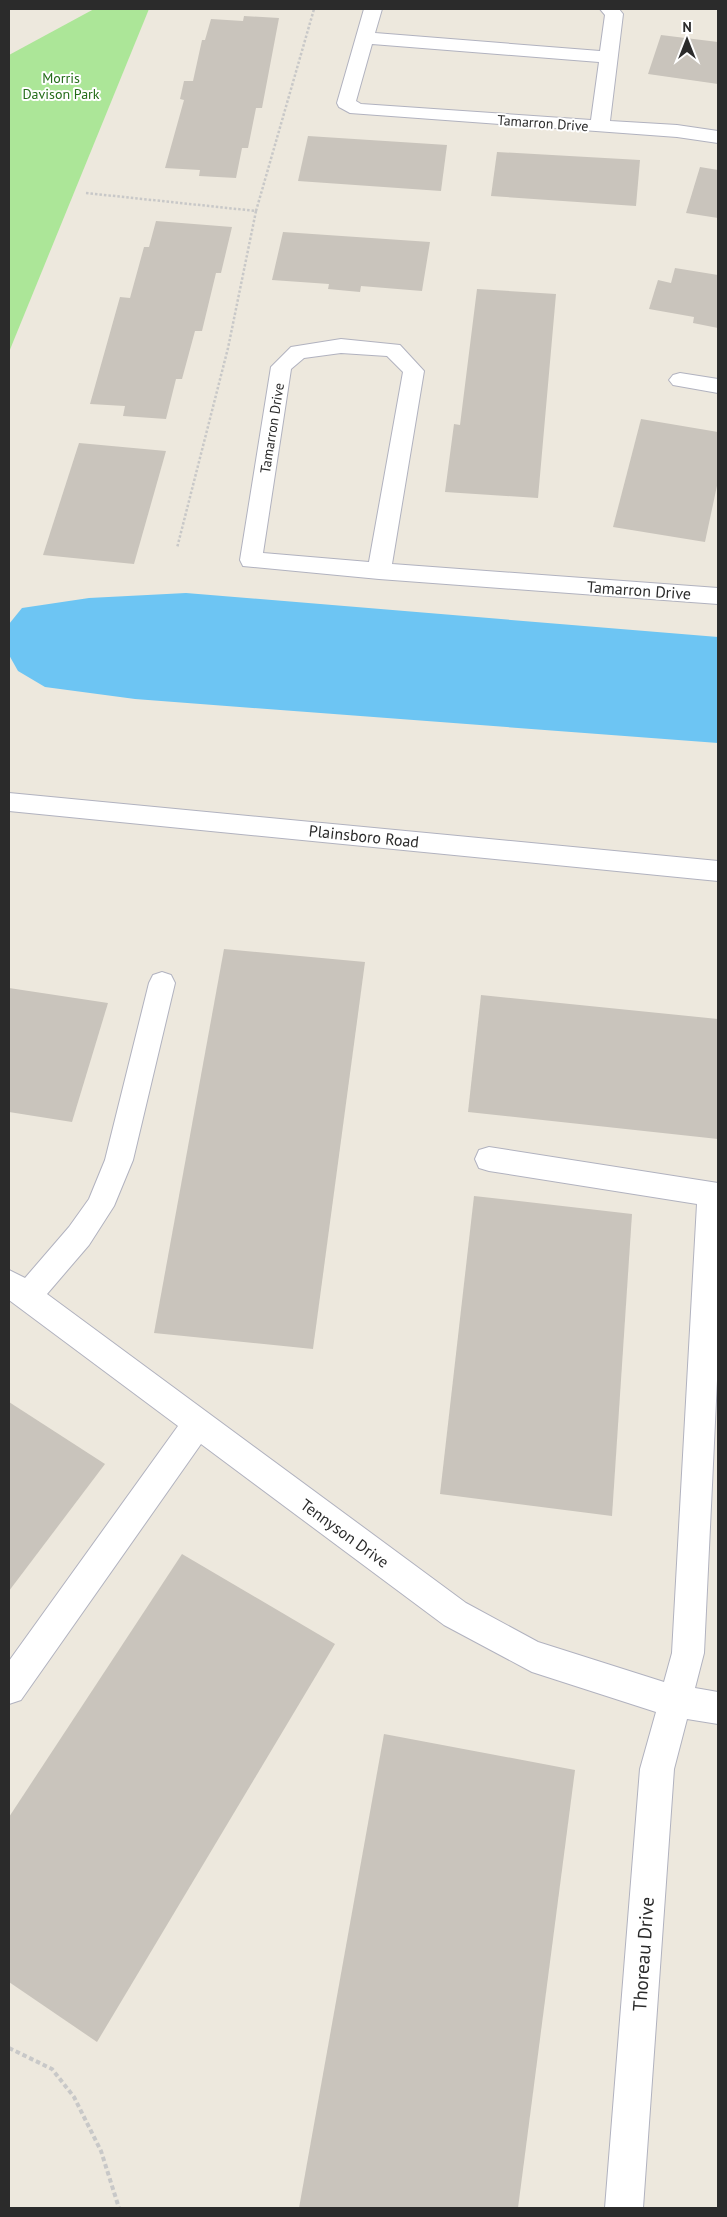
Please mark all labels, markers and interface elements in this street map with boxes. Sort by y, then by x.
north arrow [662,15,712,65]
text: N [682,18,692,36]
park label: Morris Davison Park [22,69,100,103]
street label: Tamarron Drive [497,111,589,135]
street label: Tamarron Drive [256,381,288,475]
street label: Tamarron Drive [586,576,692,604]
street label: Plainsboro Road [308,820,420,852]
street label: Tennyson Drive [297,1494,393,1572]
street label: Thoreau Drive [627,1896,659,2012]

